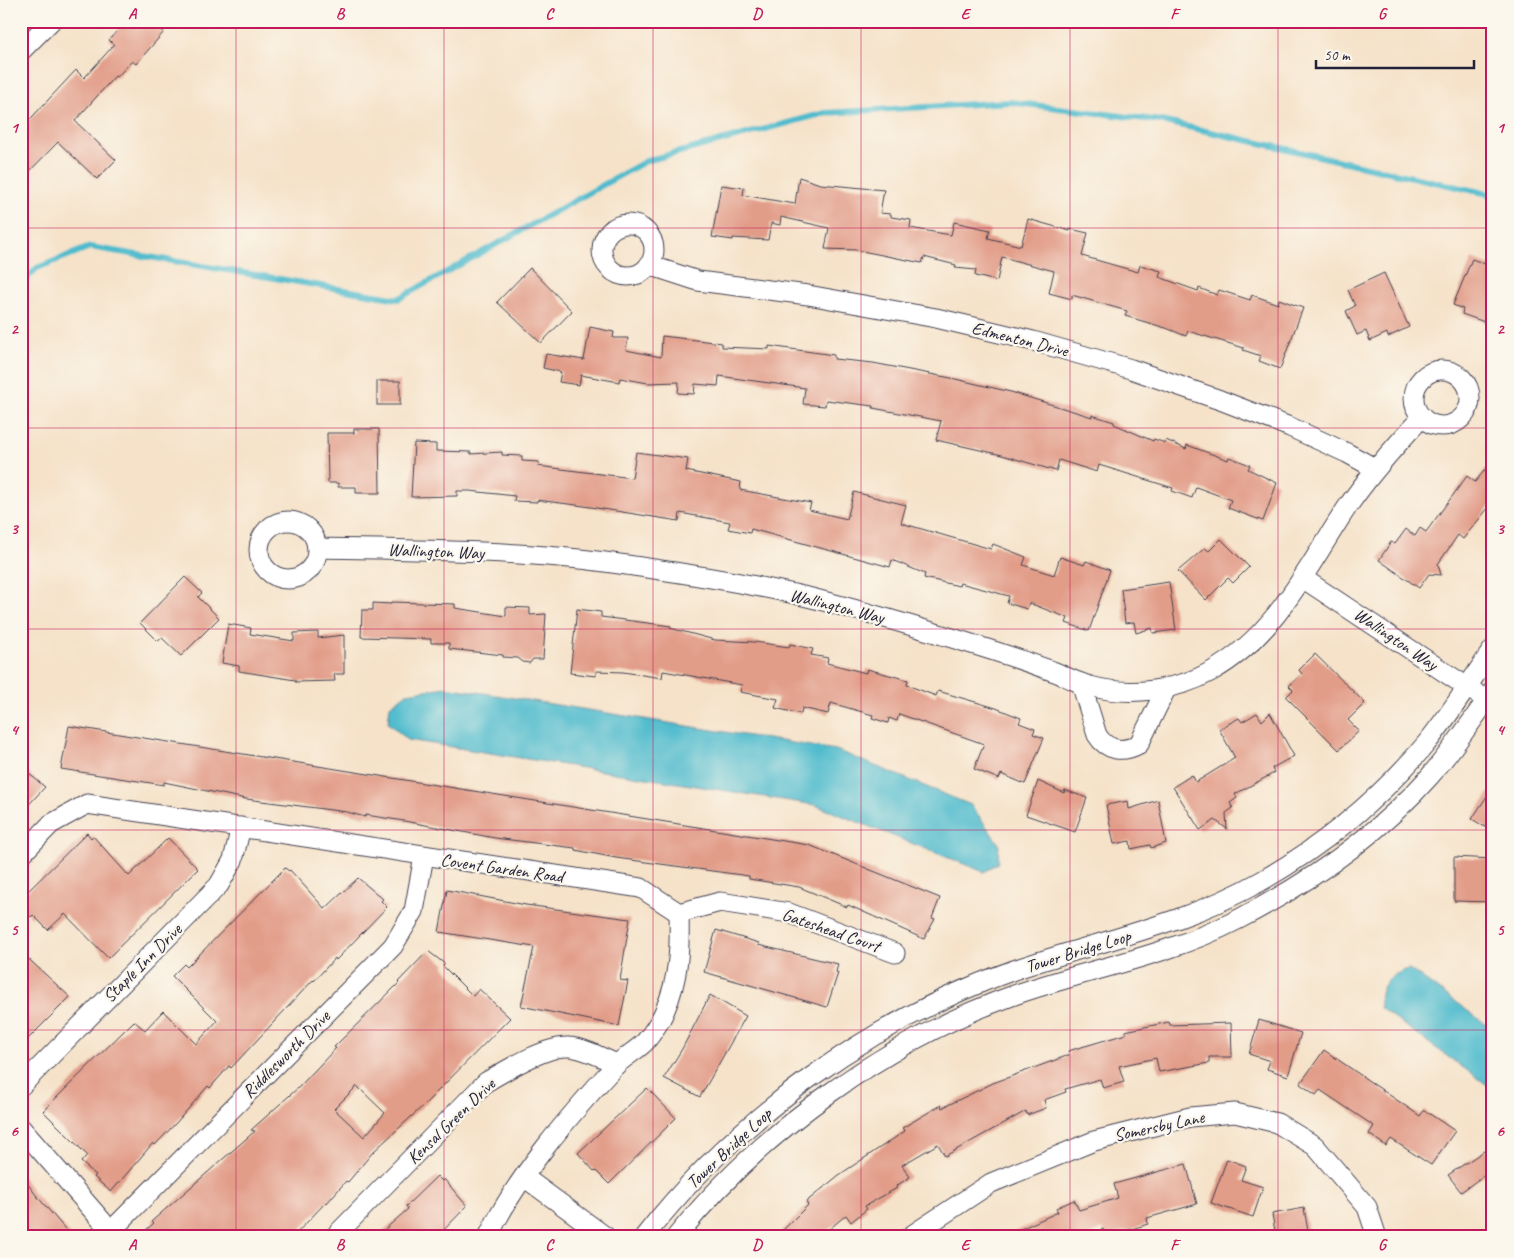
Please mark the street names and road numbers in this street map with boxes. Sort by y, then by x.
street label: Edmenton Drive [970,316,1072,362]
street label: Wallington Way [388,538,486,564]
street label: Wallington Way [788,584,888,629]
street label: Wallington Way [1350,603,1444,676]
street label: Covent Garden Road [439,849,568,888]
street label: Gateshead Court [779,903,886,958]
street label: Staple Inn Drive [98,918,187,1007]
street label: Tower Bridge Loop [1023,924,1134,977]
street label: Riddlesworth Drive [238,1005,335,1102]
street label: Kensal Green Drive [402,1073,501,1169]
street label: Tower Bridge Loop [682,1102,777,1193]
street label: Somersby Lane [1112,1106,1207,1146]

